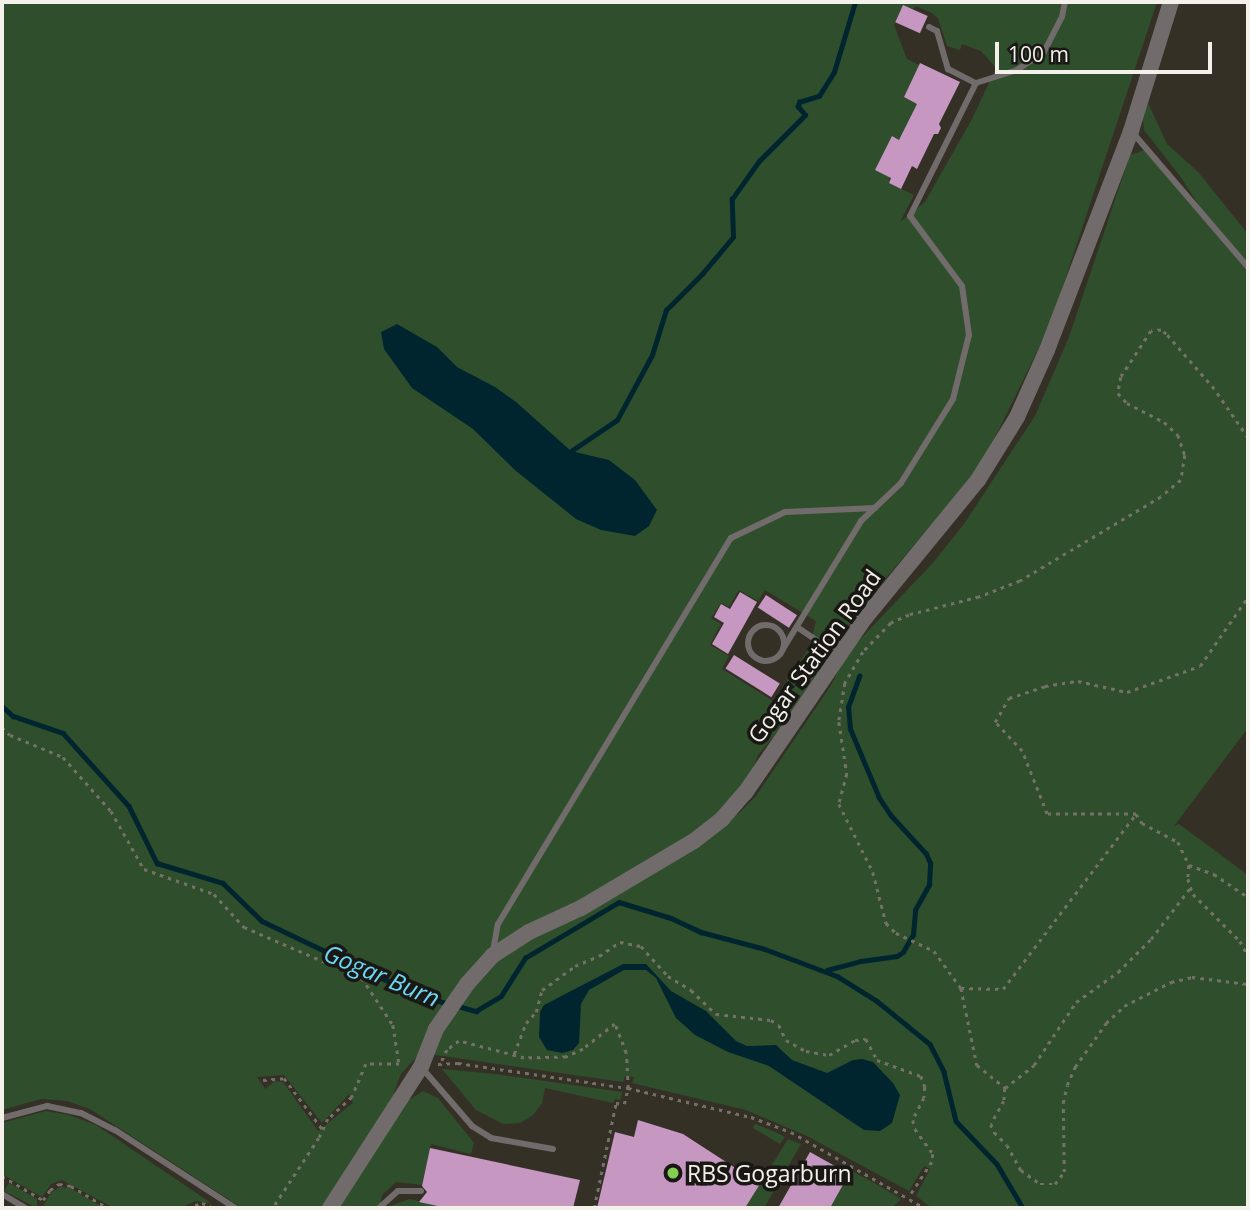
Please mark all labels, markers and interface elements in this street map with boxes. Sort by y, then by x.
scale bar [998,28,1215,72]
text: 100 m [1008,40,1069,68]
street label: Gogar Station Road [742,564,886,748]
water label: Gogar Burn [320,938,444,1012]
place label: RBS Gogarburn [687,1159,852,1187]
marker: RBS Gogarburn [665,1165,681,1181]

